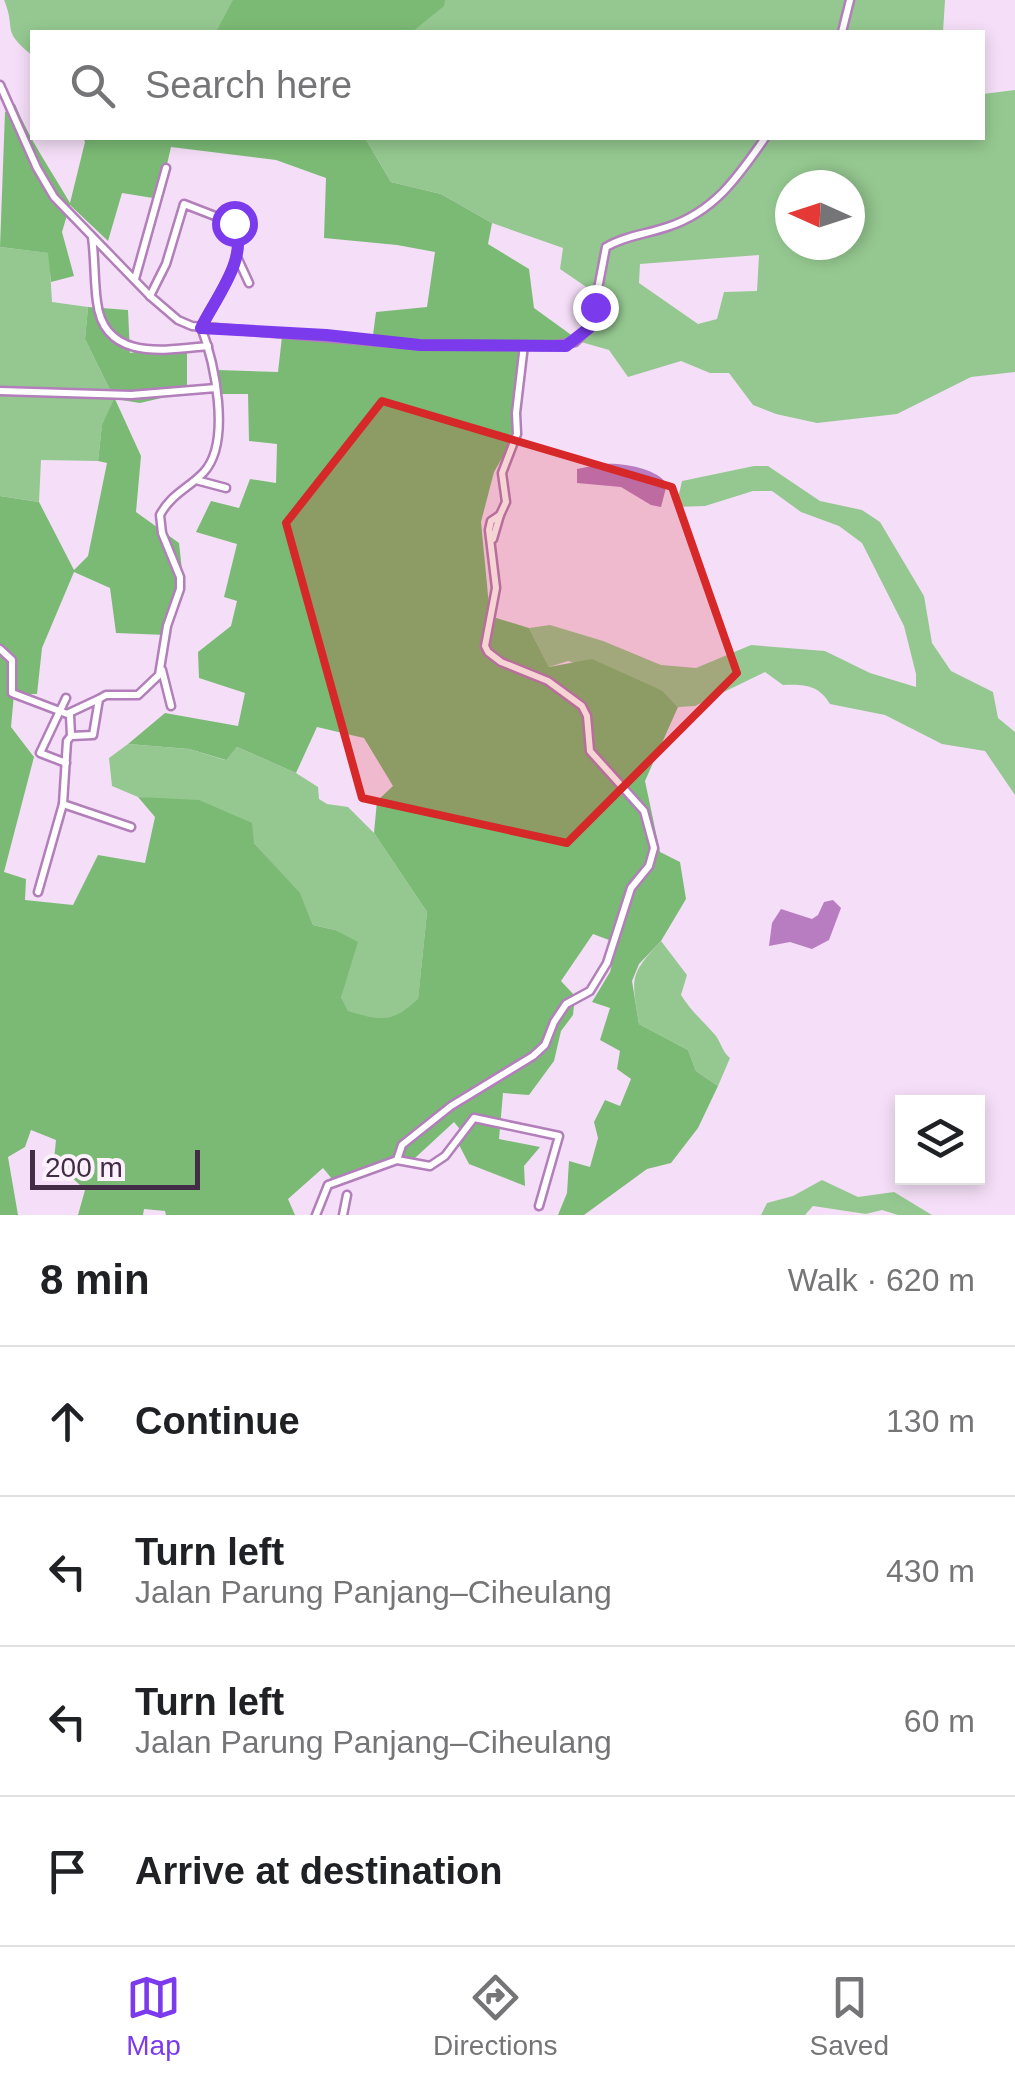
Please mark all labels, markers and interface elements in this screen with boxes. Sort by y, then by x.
search box [30,30,985,140]
icon: search [65,58,120,113]
text: Search here [145,64,352,106]
north arrow [775,170,865,260]
route start [212,201,258,247]
route end [573,285,619,331]
map controls [895,1095,985,1185]
button: layers [895,1095,985,1185]
scale bar [30,1145,200,1190]
text: 200 m [45,1152,123,1183]
text: 8 min [40,1256,150,1303]
text: Walk · 620 m [788,1262,975,1298]
icon: ahead [40,1394,95,1449]
text: Continue [135,1400,300,1442]
text: 130 m [886,1403,975,1439]
text: Turn left [135,1531,284,1573]
icon: left [40,1544,95,1599]
text: 430 m [886,1553,975,1589]
text: Jalan Parung Panjang–Ciheulang [135,1574,612,1610]
text: Turn left [135,1681,284,1723]
icon: left [40,1694,95,1749]
text: 60 m [904,1703,975,1739]
text: Jalan Parung Panjang–Ciheulang [135,1724,612,1760]
icon: arrive [40,1844,95,1899]
text: Arrive at destination [135,1850,502,1892]
tab: Map [126,1970,181,2062]
tab: Directions [433,1970,558,2062]
tab: Saved [810,1970,889,2062]

